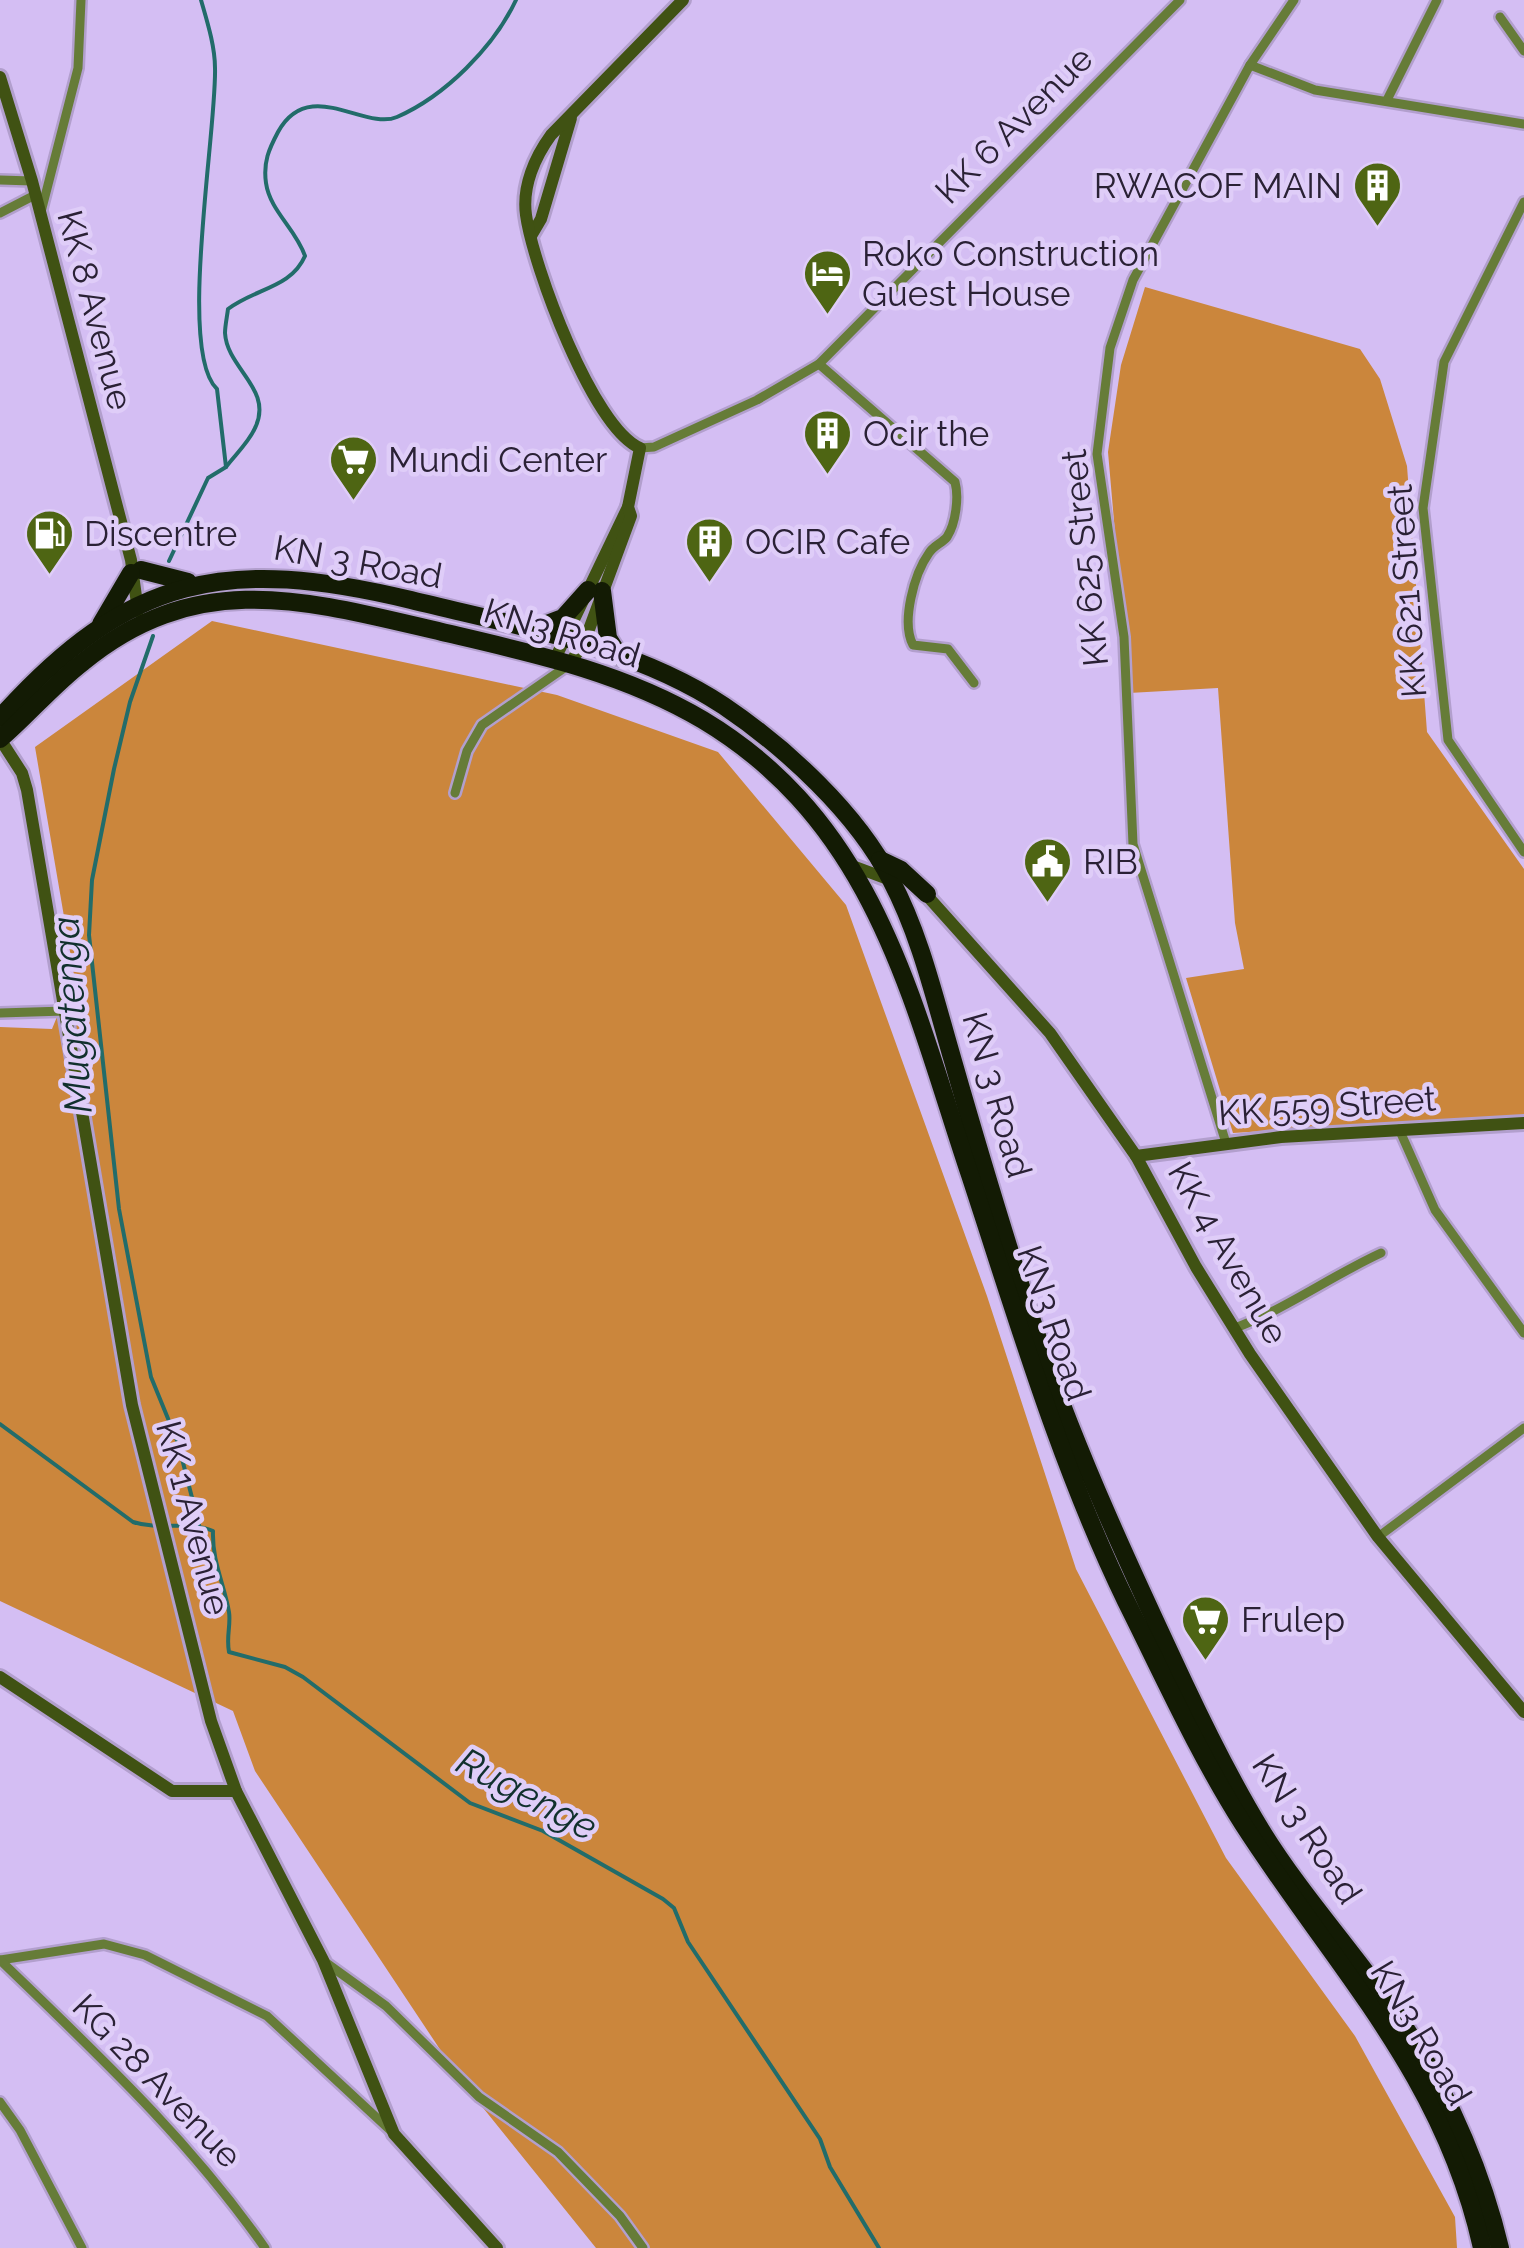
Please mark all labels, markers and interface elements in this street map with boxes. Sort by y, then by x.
street label: KK 6 Avenue [927,38,1101,212]
building icon: RWACOF MAIN [1351,160,1403,228]
place label: RWACOF MAIN [1094,165,1342,206]
street label: KK 8 Avenue [49,206,142,414]
place label: Roko Construction Guest House [862,233,1159,314]
hotel icon: Roko Construction Guest House [801,248,853,316]
building icon: Ocir the [802,408,854,476]
place label: Ocir the [863,413,989,454]
supermarket icon: Mundi Center [327,434,379,502]
place label: Mundi Center [388,439,607,480]
street label: KK 625 Street [1053,447,1116,669]
street label: KK 621 Street [1379,483,1434,699]
fuel station icon: Discentre [23,508,75,576]
place label: Discentre [84,513,237,554]
building icon: OCIR Cafe [684,516,736,584]
place label: OCIR Cafe [745,521,910,562]
street label: KN 3 Road [271,527,445,596]
street label: KN3 Road [479,589,645,676]
public building icon: RIB [1022,836,1074,904]
place label: RIB [1083,841,1138,882]
water label: Mugatenga [42,915,101,1115]
street label: KN 3 Road [954,1007,1041,1182]
street label: KK 559 Street [1217,1077,1437,1134]
street label: KK 4 Avenue [1160,1154,1297,1351]
street label: KN3 Road [1009,1240,1100,1406]
street label: KK 1 Avenue [148,1416,239,1619]
supermarket icon: Frulep [1180,1594,1232,1662]
place label: Frulep [1241,1599,1345,1640]
water label: Rugenge [450,1738,605,1849]
street label: KN 3 Road [1244,1746,1371,1911]
street label: KN3 Road [1362,1953,1480,2112]
street label: KG 28 Avenue [65,1986,250,2176]

